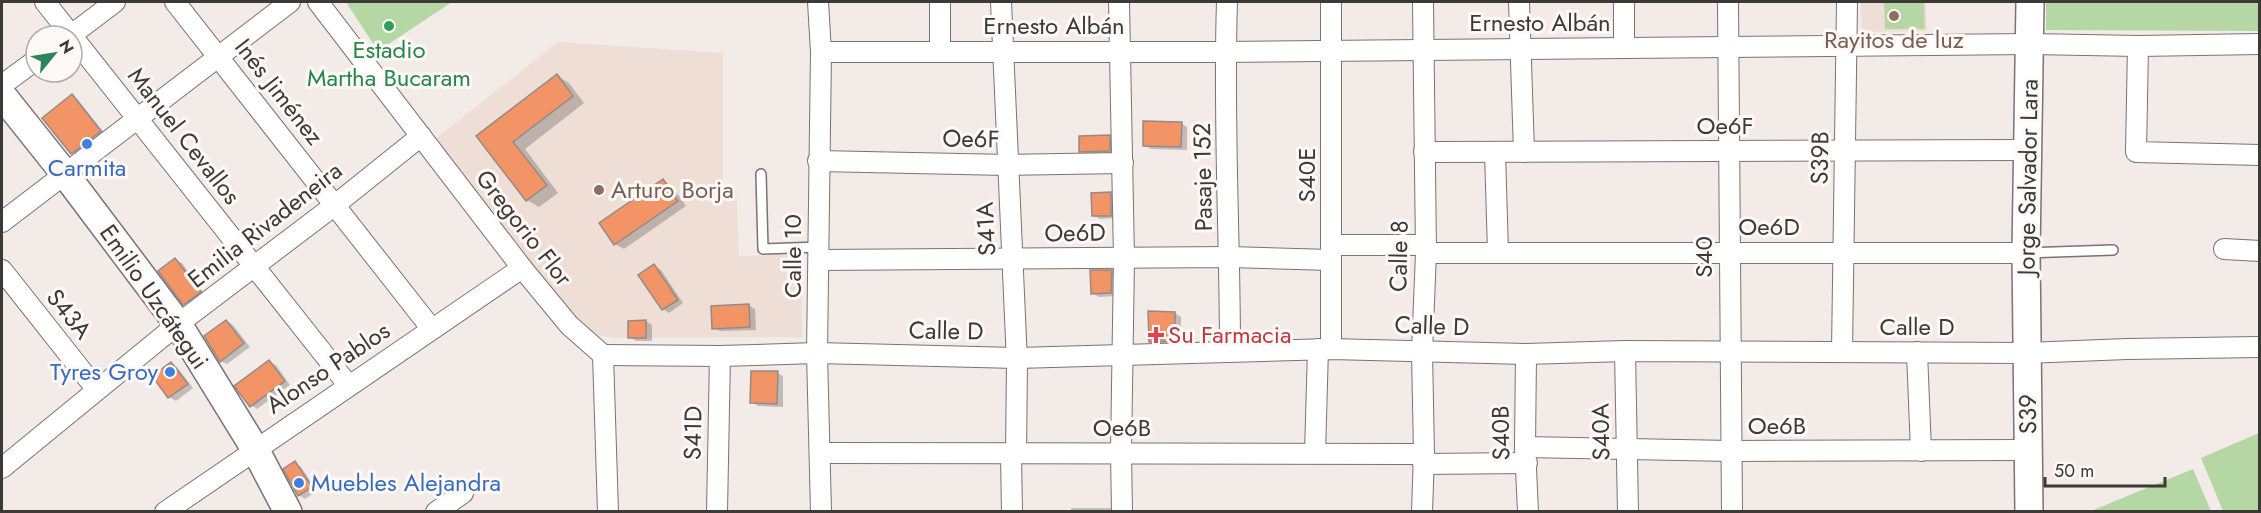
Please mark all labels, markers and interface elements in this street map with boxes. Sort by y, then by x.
street label: Ernesto Albán [1469,5,1611,40]
street label: Ernesto Albán [983,8,1125,43]
marker: Rayitos de luz [1887,9,1901,23]
marker: Estadio Martha Bucaram [382,19,396,33]
place label: Rayitos de luz [1824,22,1964,57]
north arrow [24,24,84,84]
street label: Inés Jiménez [227,31,332,152]
place label: Estadio Martha Bucaram [307,32,471,95]
text: N [53,35,80,58]
street label: Manuel Cevallos [120,60,249,212]
street label: Jorge Salvador Lara [2008,78,2047,279]
street label: Oe6F [1696,108,1754,143]
street label: Oe6F [942,121,1000,156]
street label: Pasaje 152 [1184,122,1221,232]
street label: S39B [1802,131,1837,185]
marker: Carmita [80,137,94,151]
street label: S40E [1289,148,1324,202]
place label: Carmita [48,150,126,185]
street label: Emilia Rivadeneira [180,153,349,296]
street label: Gregorio Flor [468,162,582,294]
place label: Arturo Borja [611,172,734,207]
marker: Arturo Borja [592,183,606,197]
street label: S41A [967,201,1004,257]
street label: Oe6D [1738,209,1800,244]
street label: Calle 10 [775,214,810,298]
street label: Oe6D [1044,214,1106,251]
street label: Emilio Uzcátegui [91,217,217,376]
street label: Calle 8 [1380,220,1417,292]
street label: S40 [1686,236,1721,278]
street label: S43A [38,281,101,346]
street label: Calle D [1394,307,1470,344]
street label: Calle D [1880,309,1954,344]
street label: Calle D [908,312,984,349]
street label: Alonso Pablos [259,313,397,422]
place label: Su Farmacia [1168,317,1292,352]
marker: Su Farmacia [1149,328,1163,342]
place label: Tyres Groy [50,354,158,389]
marker: Tyres Groy [163,365,177,379]
street label: S39 [2010,394,2045,434]
street label: S40A [1582,403,1618,461]
street label: S40B [1483,405,1518,461]
street label: S41D [675,406,710,460]
street label: Oe6B [1748,408,1806,443]
street label: Oe6B [1093,410,1151,445]
scale bar [2045,450,2165,488]
text: 50 m [2054,458,2094,484]
place label: Muebles Alejandra [311,465,501,500]
marker: Muebles Alejandra [292,476,306,490]

